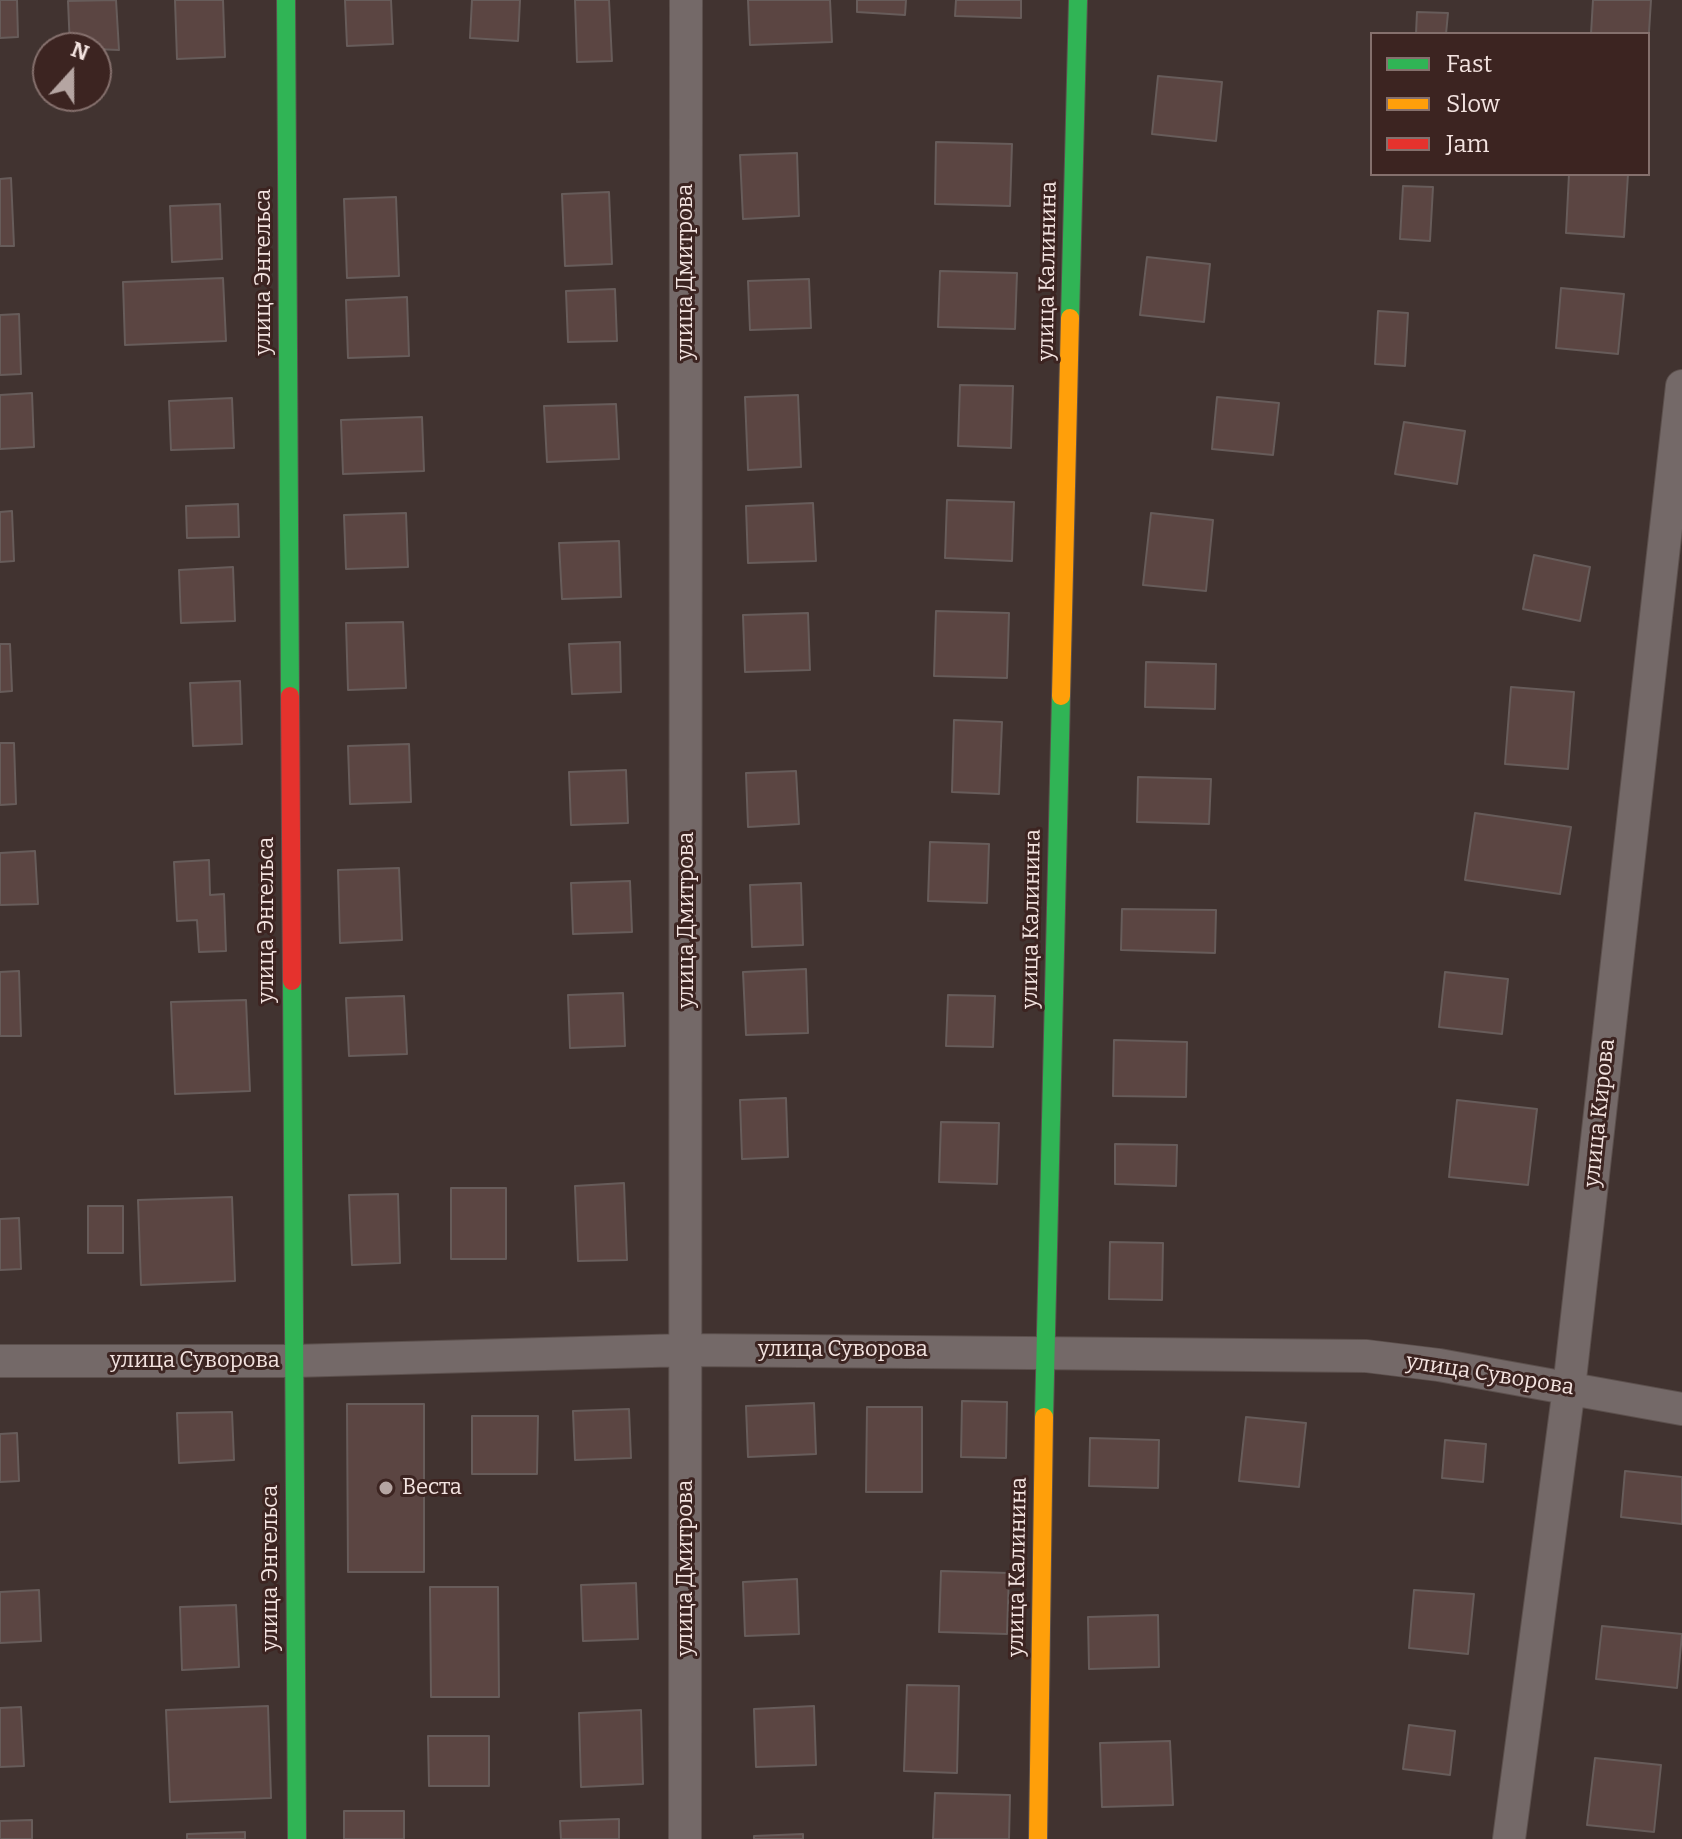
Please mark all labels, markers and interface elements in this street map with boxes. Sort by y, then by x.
north arrow [32,32,112,112]
legend [1370,32,1650,176]
text: N [67,35,93,67]
text: Fast [1446,50,1492,78]
text: Slow [1446,90,1500,118]
text: Jam [1446,130,1489,158]
street label: улица Калинина [1033,181,1063,361]
street label: улица Дмитрова [673,184,699,360]
street label: улица Энгельса [251,189,277,355]
street label: улица Калинина [1017,829,1047,1009]
street label: улица Дмитрова [674,832,700,1008]
street label: улица Энгельса [254,837,280,1003]
street label: улица Кирова [1579,1037,1621,1189]
street label: улица Суворова [758,1337,928,1363]
street label: улица Суворова [110,1348,280,1374]
street label: улица Суворова [1404,1349,1576,1401]
place label: Веста [402,1475,462,1501]
street label: улица Калинина [1003,1477,1033,1657]
marker: Веста [377,1479,395,1497]
street label: улица Дмитрова [673,1480,699,1656]
street label: улица Энгельса [258,1485,284,1651]

